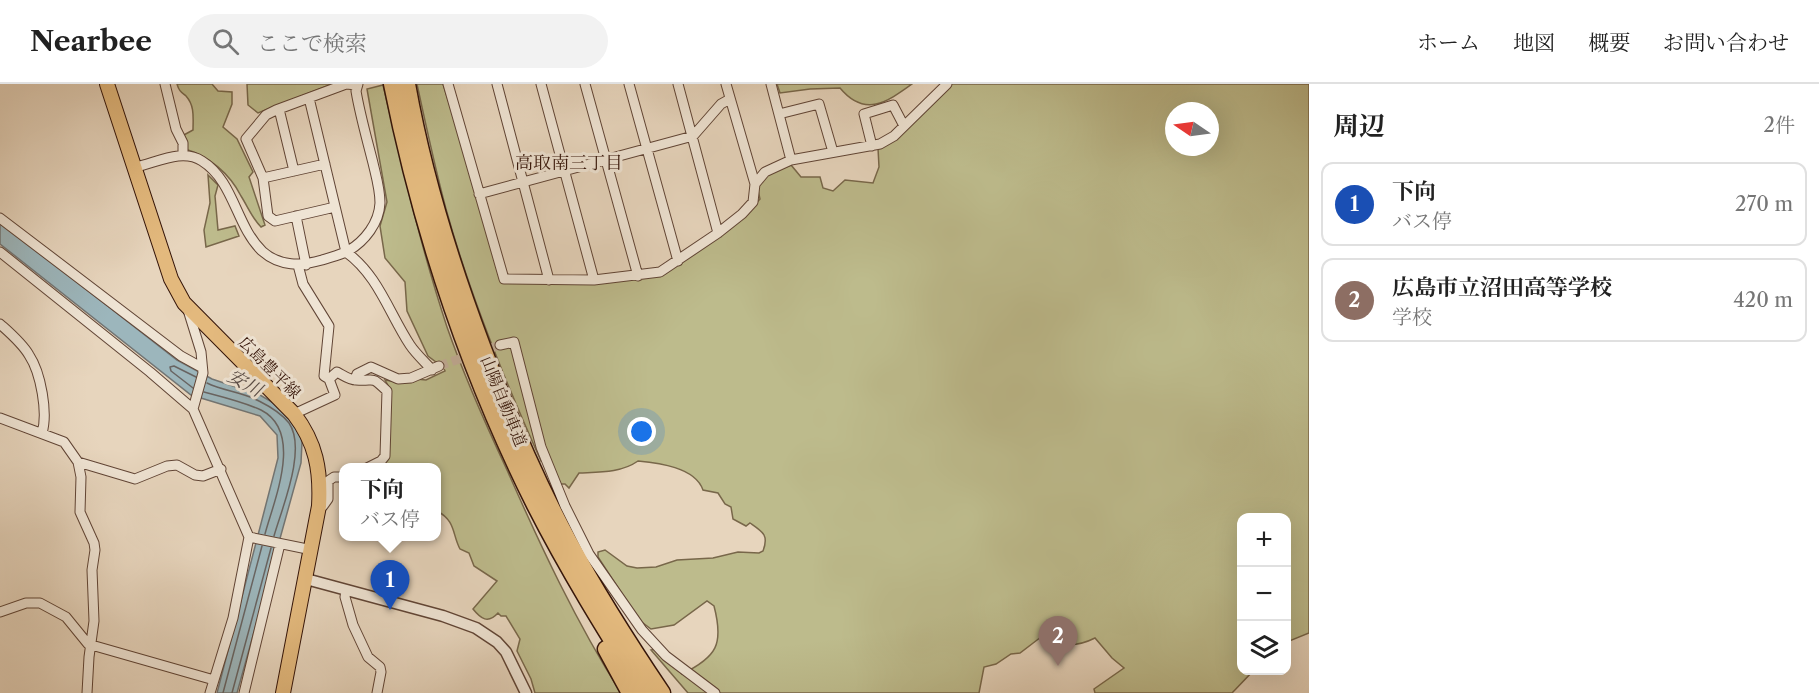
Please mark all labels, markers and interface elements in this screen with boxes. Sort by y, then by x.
search box [188,14,608,68]
text: Nearbee [30,24,152,58]
icon: search [209,25,242,58]
text: ここで検索 [257,30,367,57]
text: ホーム [1417,30,1480,55]
text: 地図 [1513,30,1555,55]
text: 概要 [1588,30,1630,55]
text: お問い合わせ [1663,30,1789,55]
north arrow [1165,102,1219,156]
text: 周辺 [1333,110,1385,142]
text: 2件 [1764,113,1795,137]
district label: 高取南三丁目 [515,152,623,174]
text: 下向 [1392,178,1436,205]
text: 1 [1350,192,1359,216]
text: 270 m [1735,192,1793,216]
text: バス停 [1392,209,1452,233]
text: 広島市立沼田高等学校 [1392,274,1612,301]
text: 2 [1349,288,1360,312]
text: 420 m [1733,288,1793,312]
text: 学校 [1392,305,1432,329]
street label: 広島豊平線 [235,332,305,402]
street label: 山陽自動車道 [477,353,531,449]
water label: 安川 [224,365,268,402]
your location [627,417,656,446]
popup [339,463,441,541]
text: 下向 [360,476,404,503]
text: バス停 [360,507,420,531]
map controls [1237,513,1291,675]
button: + [1237,513,1291,567]
pin: 1 [370,560,410,610]
button: − [1237,567,1291,621]
pin: 2 [1038,616,1078,666]
button: layers [1237,621,1291,675]

